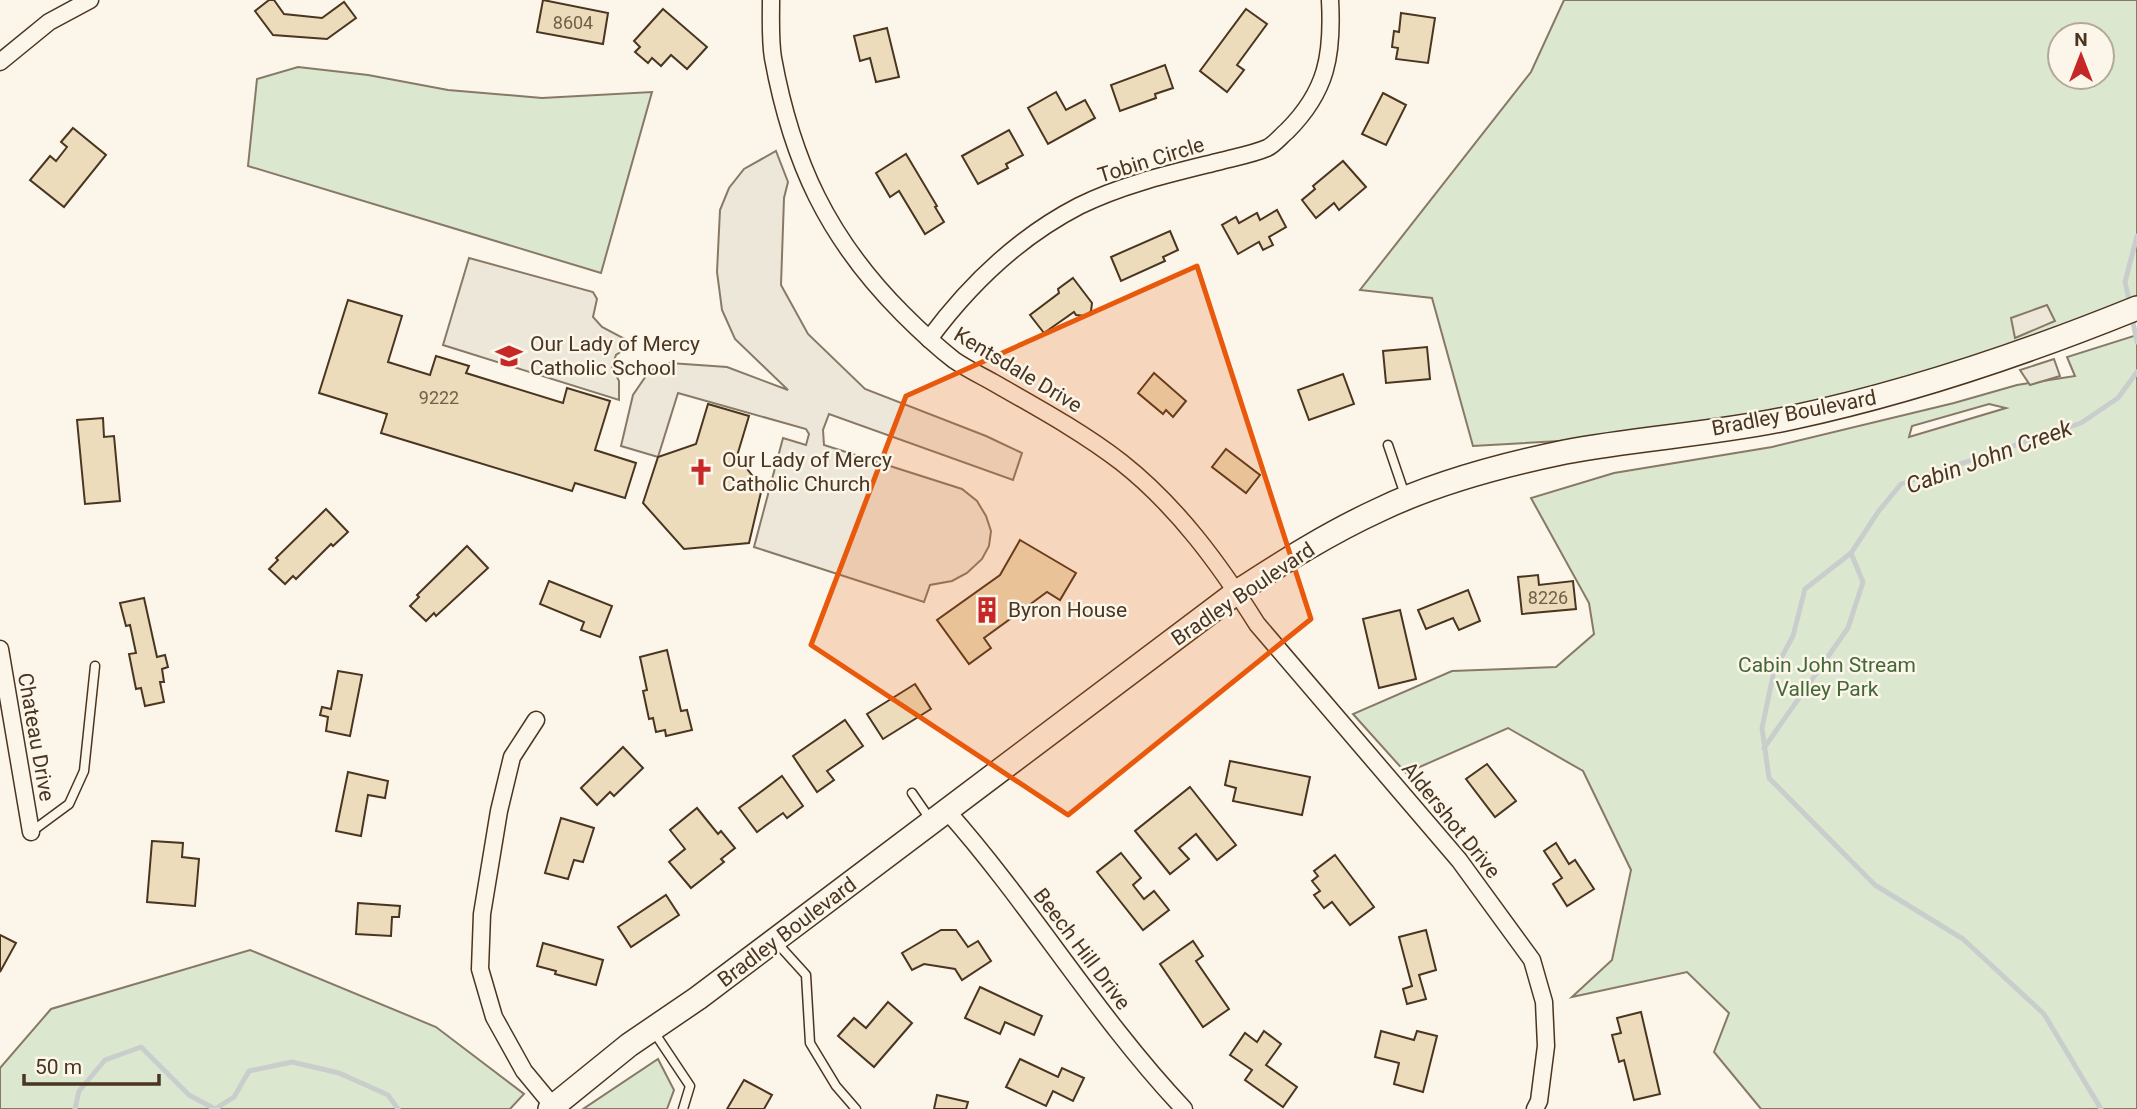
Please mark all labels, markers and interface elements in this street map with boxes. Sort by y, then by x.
house number: 8604 [553,12,593,33]
north arrow [2046,21,2116,91]
text: N [2074,28,2088,51]
street label: Tobin Circle [1095,132,1207,188]
street label: Kentsdale Drive [950,322,1086,418]
place label: Our Lady of Mercy Catholic School [530,332,700,380]
school or university icon: Our Lady of Mercy Catholic School [494,341,524,371]
street label: Bradley Boulevard [1710,385,1878,441]
house number: 9222 [419,387,459,408]
water label: Cabin John Creek [1902,414,2076,500]
place label: Our Lady of Mercy Catholic Church [722,448,892,496]
church icon: Our Lady of Mercy Catholic Church [686,457,716,487]
street label: Bradley Boulevard [1167,537,1319,651]
house number: 8226 [1528,587,1568,608]
building icon: Byron House [972,595,1002,625]
place label: Byron House [1008,598,1127,622]
park label: Cabin John Stream Valley Park [1738,653,1916,701]
street label: Chateau Drive [13,671,59,803]
street label: Aldershot Drive [1397,757,1505,883]
street label: Bradley Boulevard [713,872,861,992]
street label: Beech Hill Drive [1029,884,1135,1014]
scale bar [24,1042,159,1086]
text: 50 m [35,1055,82,1079]

